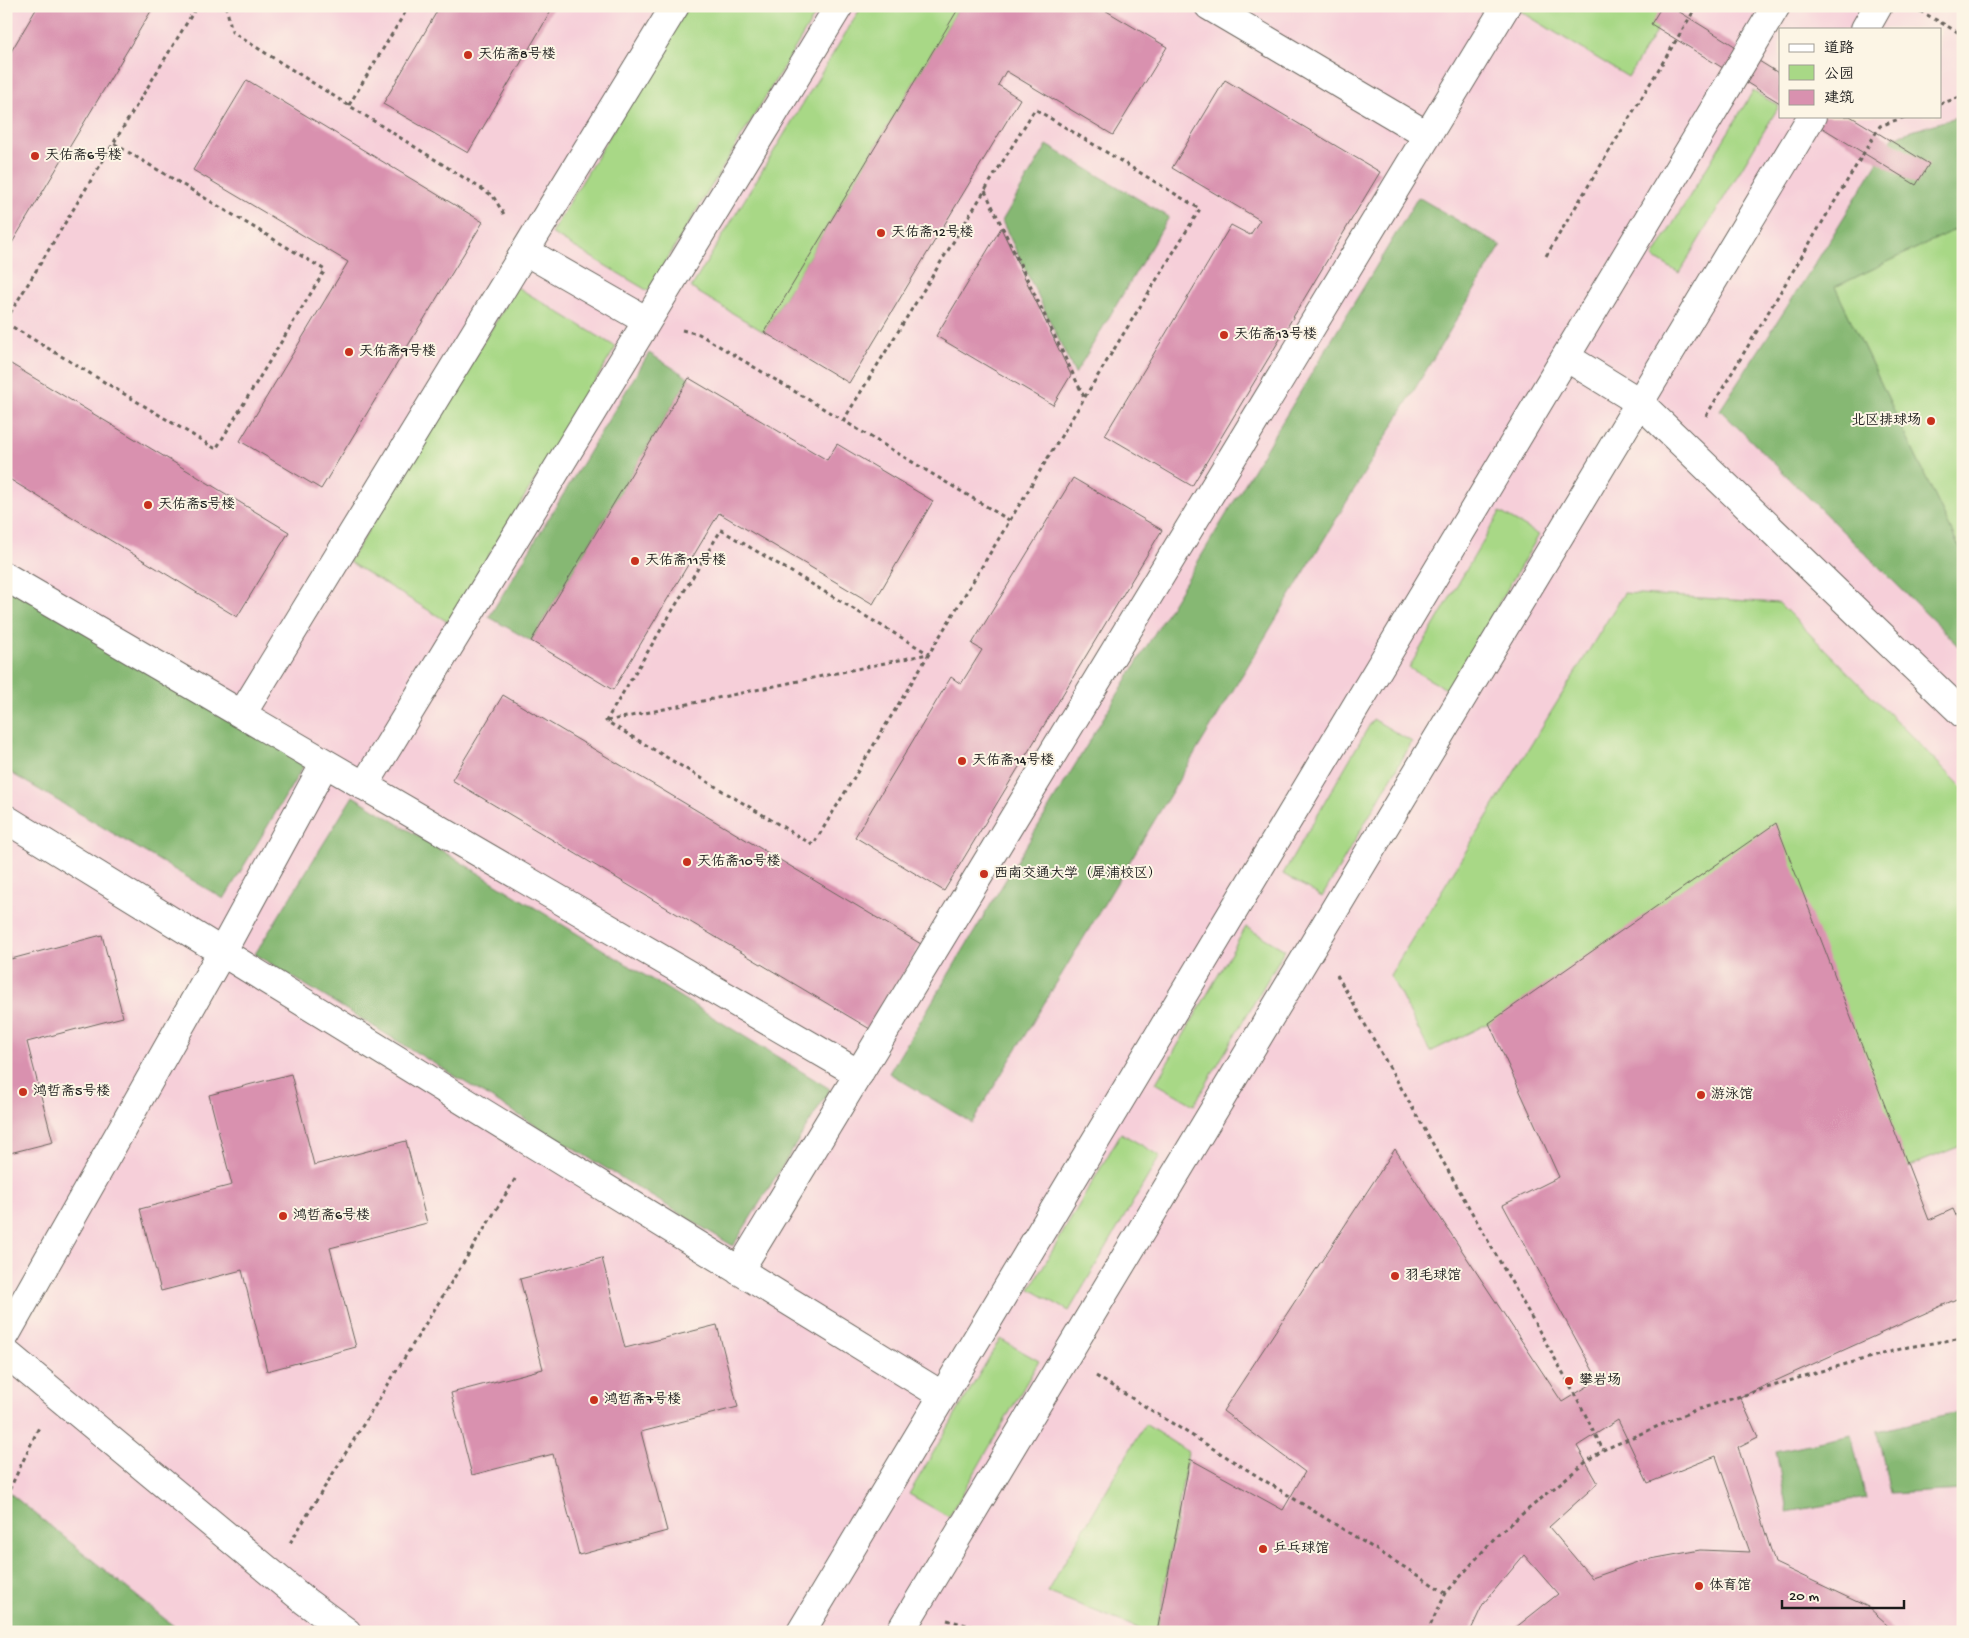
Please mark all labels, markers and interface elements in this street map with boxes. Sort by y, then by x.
legend [1779,28,1942,118]
text: 道路 [1824,40,1854,58]
place label: 天佑斋8号楼 [478,46,556,64]
marker: 天佑斋8号楼 [462,49,474,61]
text: 公园 [1824,66,1854,84]
text: 建筑 [1824,90,1854,108]
place label: 天佑斋6号楼 [45,147,122,165]
marker: 天佑斋6号楼 [29,150,41,162]
place label: 天佑斋12号楼 [891,224,974,242]
marker: 天佑斋12号楼 [875,227,887,239]
place label: 天佑斋13号楼 [1234,326,1317,344]
marker: 天佑斋13号楼 [1218,329,1230,341]
place label: 天佑斋9号楼 [359,343,436,361]
marker: 天佑斋9号楼 [343,346,355,358]
place label: 北区排球场 [1851,412,1921,430]
marker: 北区排球场 [1925,415,1937,427]
place label: 天佑斋5号楼 [158,496,235,514]
marker: 天佑斋5号楼 [142,499,154,511]
place label: 天佑斋11号楼 [645,552,726,570]
marker: 天佑斋11号楼 [629,555,641,567]
place label: 天佑斋14号楼 [972,752,1054,770]
marker: 天佑斋14号楼 [956,755,968,767]
place label: 天佑斋10号楼 [697,853,781,871]
marker: 天佑斋10号楼 [681,856,693,868]
place label: 西南交通大学（犀浦校区） [994,865,1162,883]
marker: 西南交通大学（犀浦校区） [978,868,990,880]
place label: 鸿哲斋5号楼 [33,1083,110,1101]
marker: 鸿哲斋5号楼 [17,1086,29,1098]
place label: 游泳馆 [1711,1086,1753,1104]
marker: 游泳馆 [1695,1089,1707,1101]
place label: 鸿哲斋6号楼 [293,1207,370,1225]
marker: 鸿哲斋6号楼 [277,1210,289,1222]
place label: 羽毛球馆 [1405,1267,1461,1285]
marker: 羽毛球馆 [1389,1270,1401,1282]
place label: 攀岩场 [1579,1372,1621,1390]
marker: 攀岩场 [1563,1375,1575,1387]
place label: 鸿哲斋7号楼 [604,1391,681,1409]
marker: 鸿哲斋7号楼 [588,1394,600,1406]
place label: 乒乓球馆 [1273,1540,1329,1558]
marker: 乒乓球馆 [1257,1543,1269,1555]
place label: 体育馆 [1709,1577,1751,1595]
scale bar [1782,1578,1904,1610]
marker: 体育馆 [1693,1580,1705,1592]
text: 20 m [1789,1588,1819,1606]

